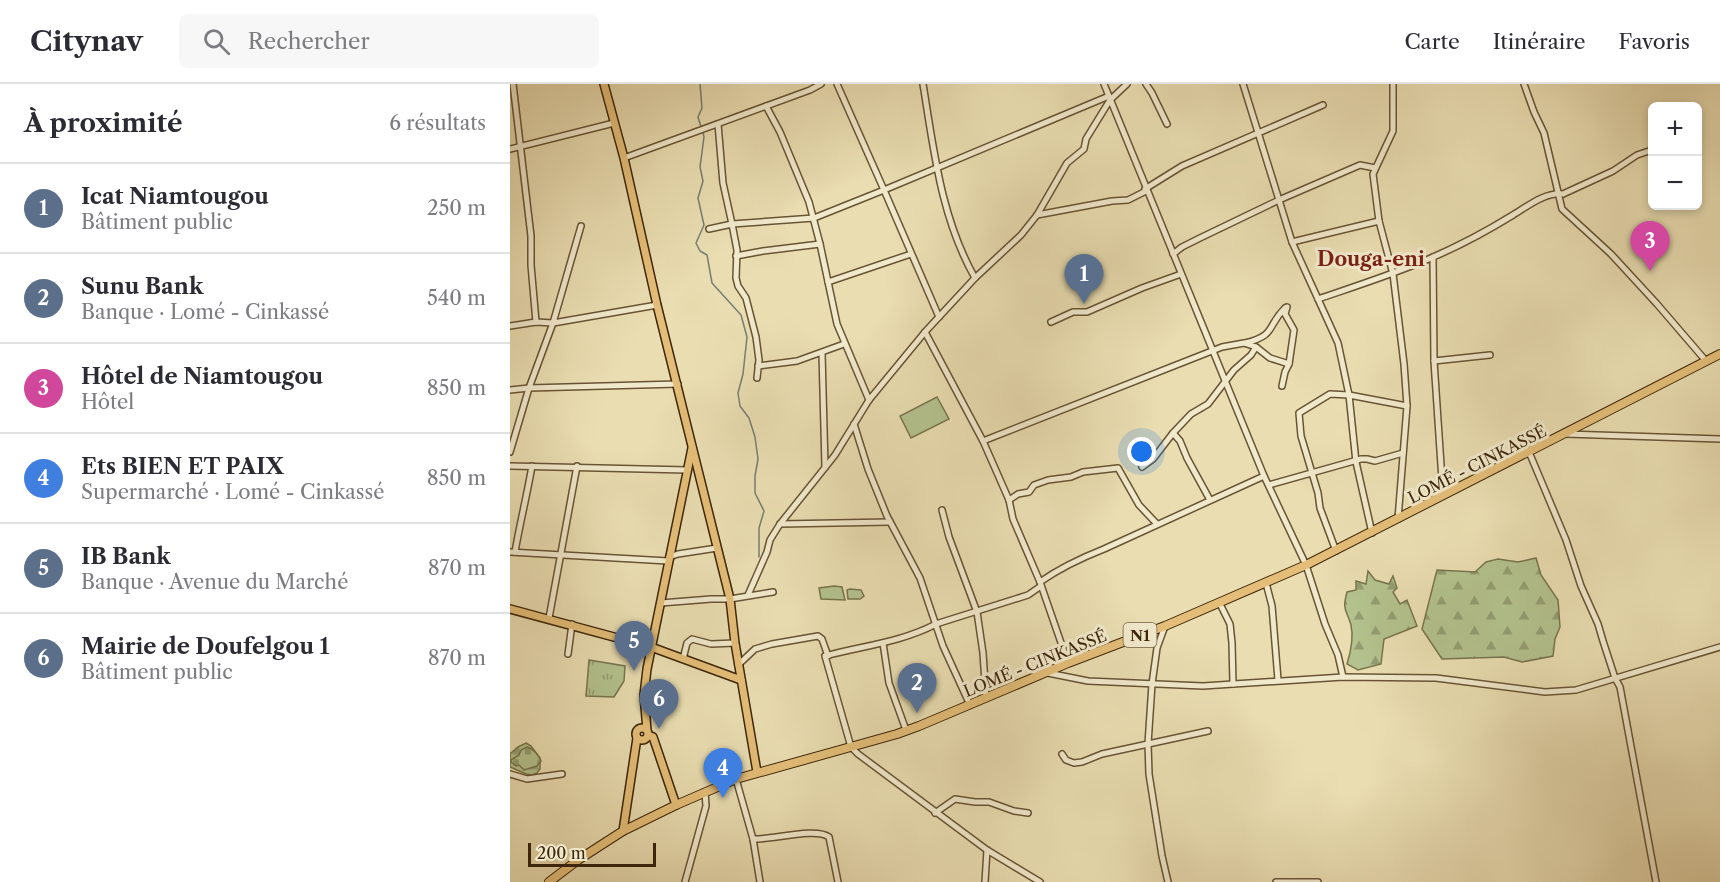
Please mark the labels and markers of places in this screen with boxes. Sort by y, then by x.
pin: 3 [1630,222,1670,271]
pin: 1 [1064,254,1104,304]
pin: 5 [614,622,654,671]
pin: 2 [898,664,936,713]
pin: 6 [640,680,678,729]
pin: 4 [704,748,742,798]

